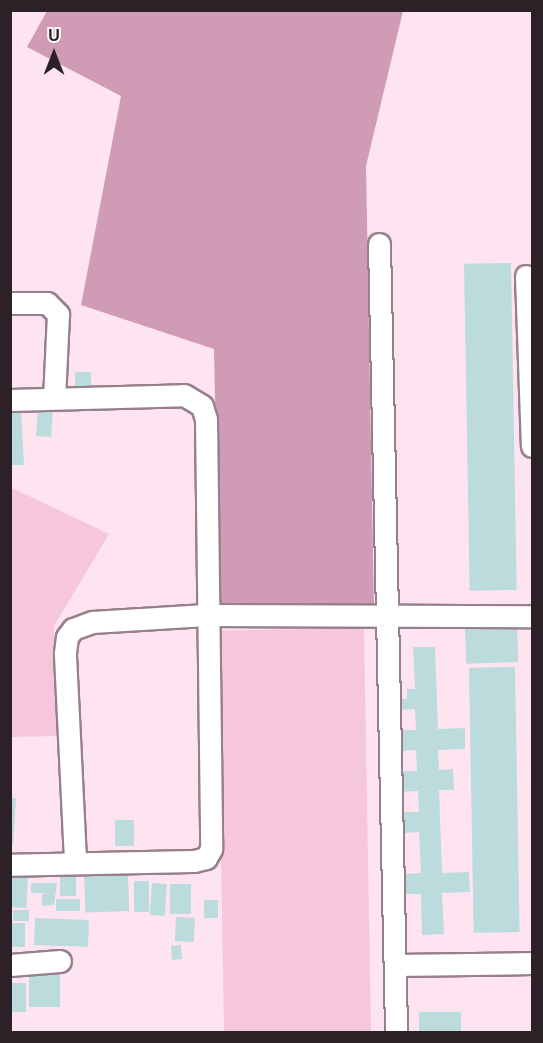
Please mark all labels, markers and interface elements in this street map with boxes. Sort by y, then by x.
north arrow [24,24,84,84]
text: U [48,27,60,44]

